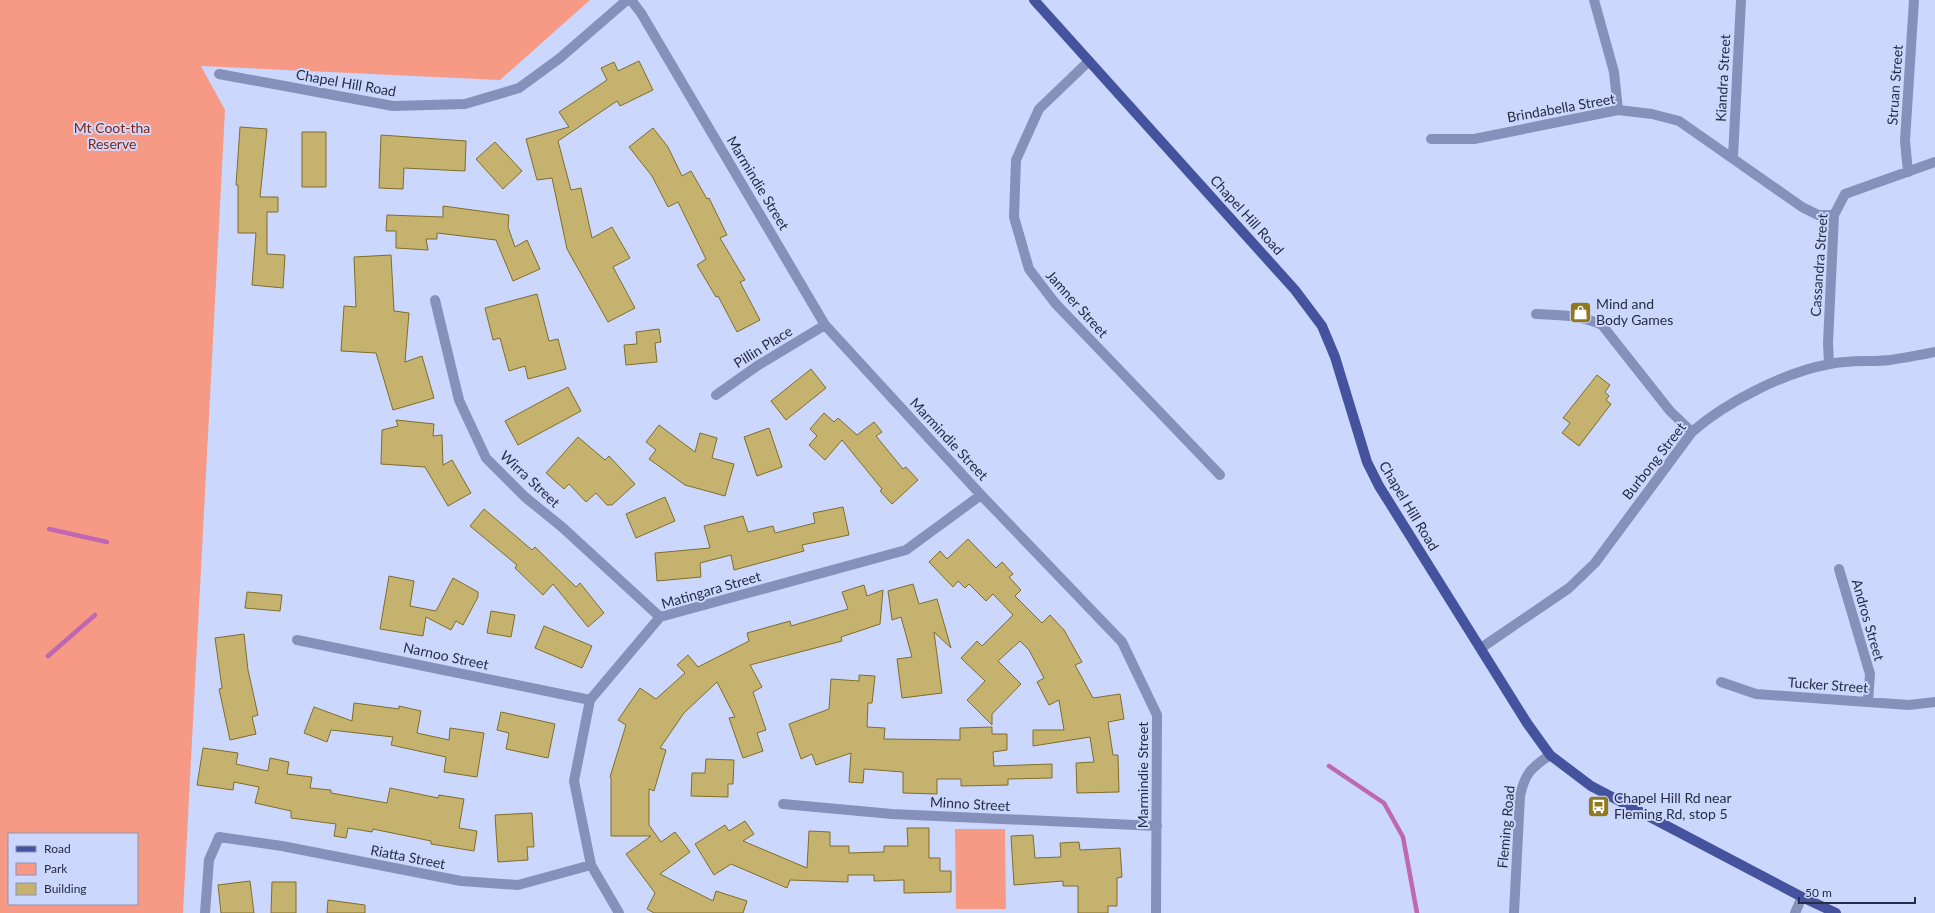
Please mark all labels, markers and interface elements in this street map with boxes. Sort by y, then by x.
street label: Kiandra Street [1712,34,1733,122]
street label: Struan Street [1883,44,1906,126]
street label: Chapel Hill Road [295,65,398,100]
street label: Brindabella Street [1506,90,1616,125]
park label: Mt Coot-tha Reserve [74,119,150,152]
street label: Marmindie Street [724,133,793,233]
street label: Chapel Hill Road [1207,171,1288,258]
street label: Cassandra Street [1806,213,1831,317]
street label: Jamner Street [1043,267,1112,341]
place label: Mind and Body Games [1596,295,1673,328]
shop icon: Mind and Body Games [1568,299,1594,325]
street label: Pillin Place [730,322,795,371]
street label: Marmindie Street [907,394,992,483]
street label: Burbong Street [1618,419,1689,503]
street label: Wirra Street [497,447,564,511]
street label: Chapel Hill Road [1376,458,1443,554]
street label: Matingara Street [659,567,763,612]
street label: Andros Street [1849,577,1888,663]
street label: Narnoo Street [402,638,490,673]
street label: Tucker Street [1787,673,1869,696]
street label: Marmindie Street [1134,722,1151,828]
street label: Fleming Road [1493,785,1518,869]
place label: Chapel Hill Rd near Fleming Rd, stop 5 [1614,789,1731,822]
street label: Minno Street [930,793,1011,814]
bus stop icon: Chapel Hill Rd near Fleming Rd, stop 5 [1585,793,1611,819]
legend [8,833,138,905]
text: Road [44,841,71,856]
street label: Riatta Street [369,841,447,872]
text: Park [44,861,68,876]
scale bar [1799,879,1915,905]
text: Building [44,881,87,896]
text: 50 m [1805,885,1832,900]

